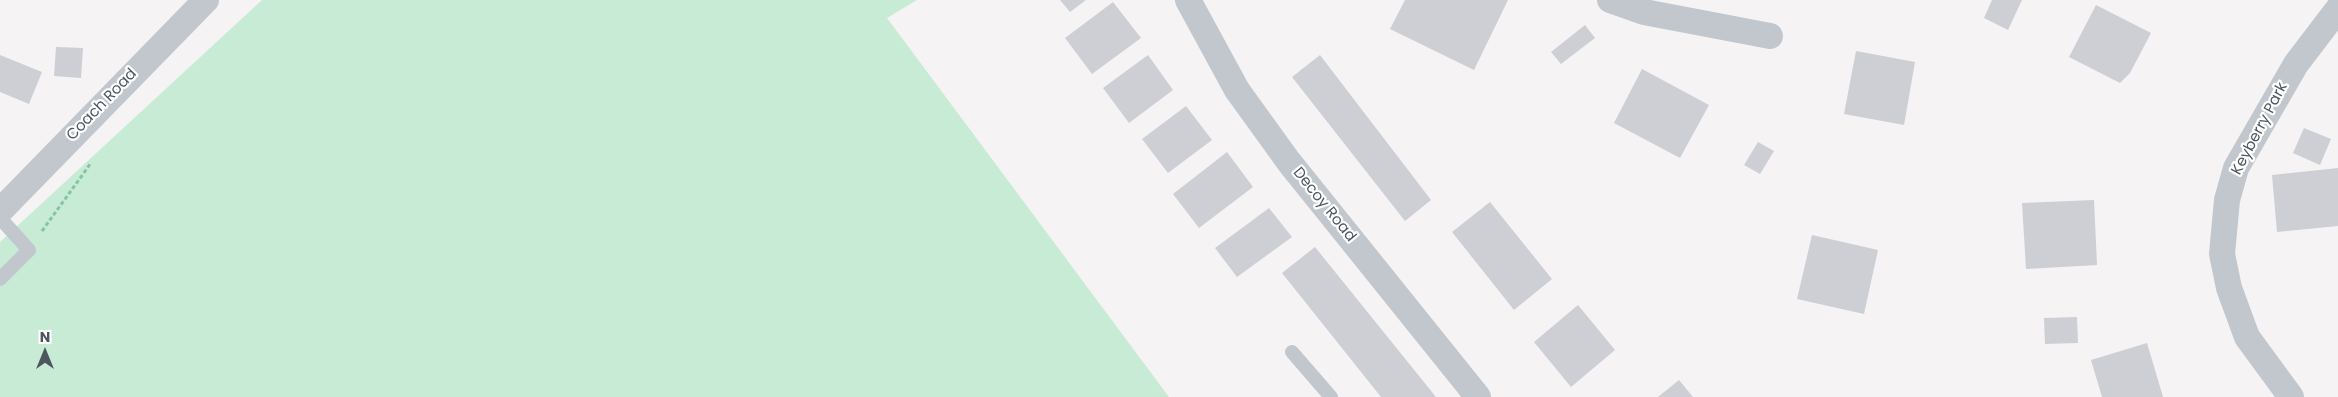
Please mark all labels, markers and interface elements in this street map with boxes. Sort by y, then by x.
street label: Coach Road [63,65,141,145]
street label: Keyberry Park [2228,80,2292,178]
street label: Decoy Road [1289,164,1359,246]
north arrow [20,327,70,377]
text: N [40,327,50,347]

